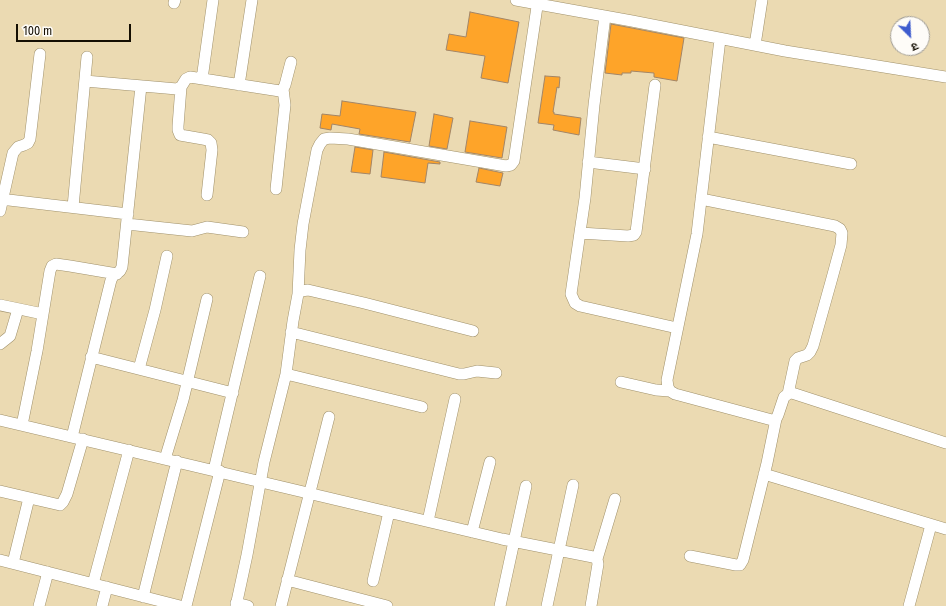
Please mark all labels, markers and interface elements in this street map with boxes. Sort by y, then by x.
scale bar [18,16,133,42]
north arrow [890,16,930,56]
text: 100 m [23,24,52,38]
text: उ [909,39,920,54]

